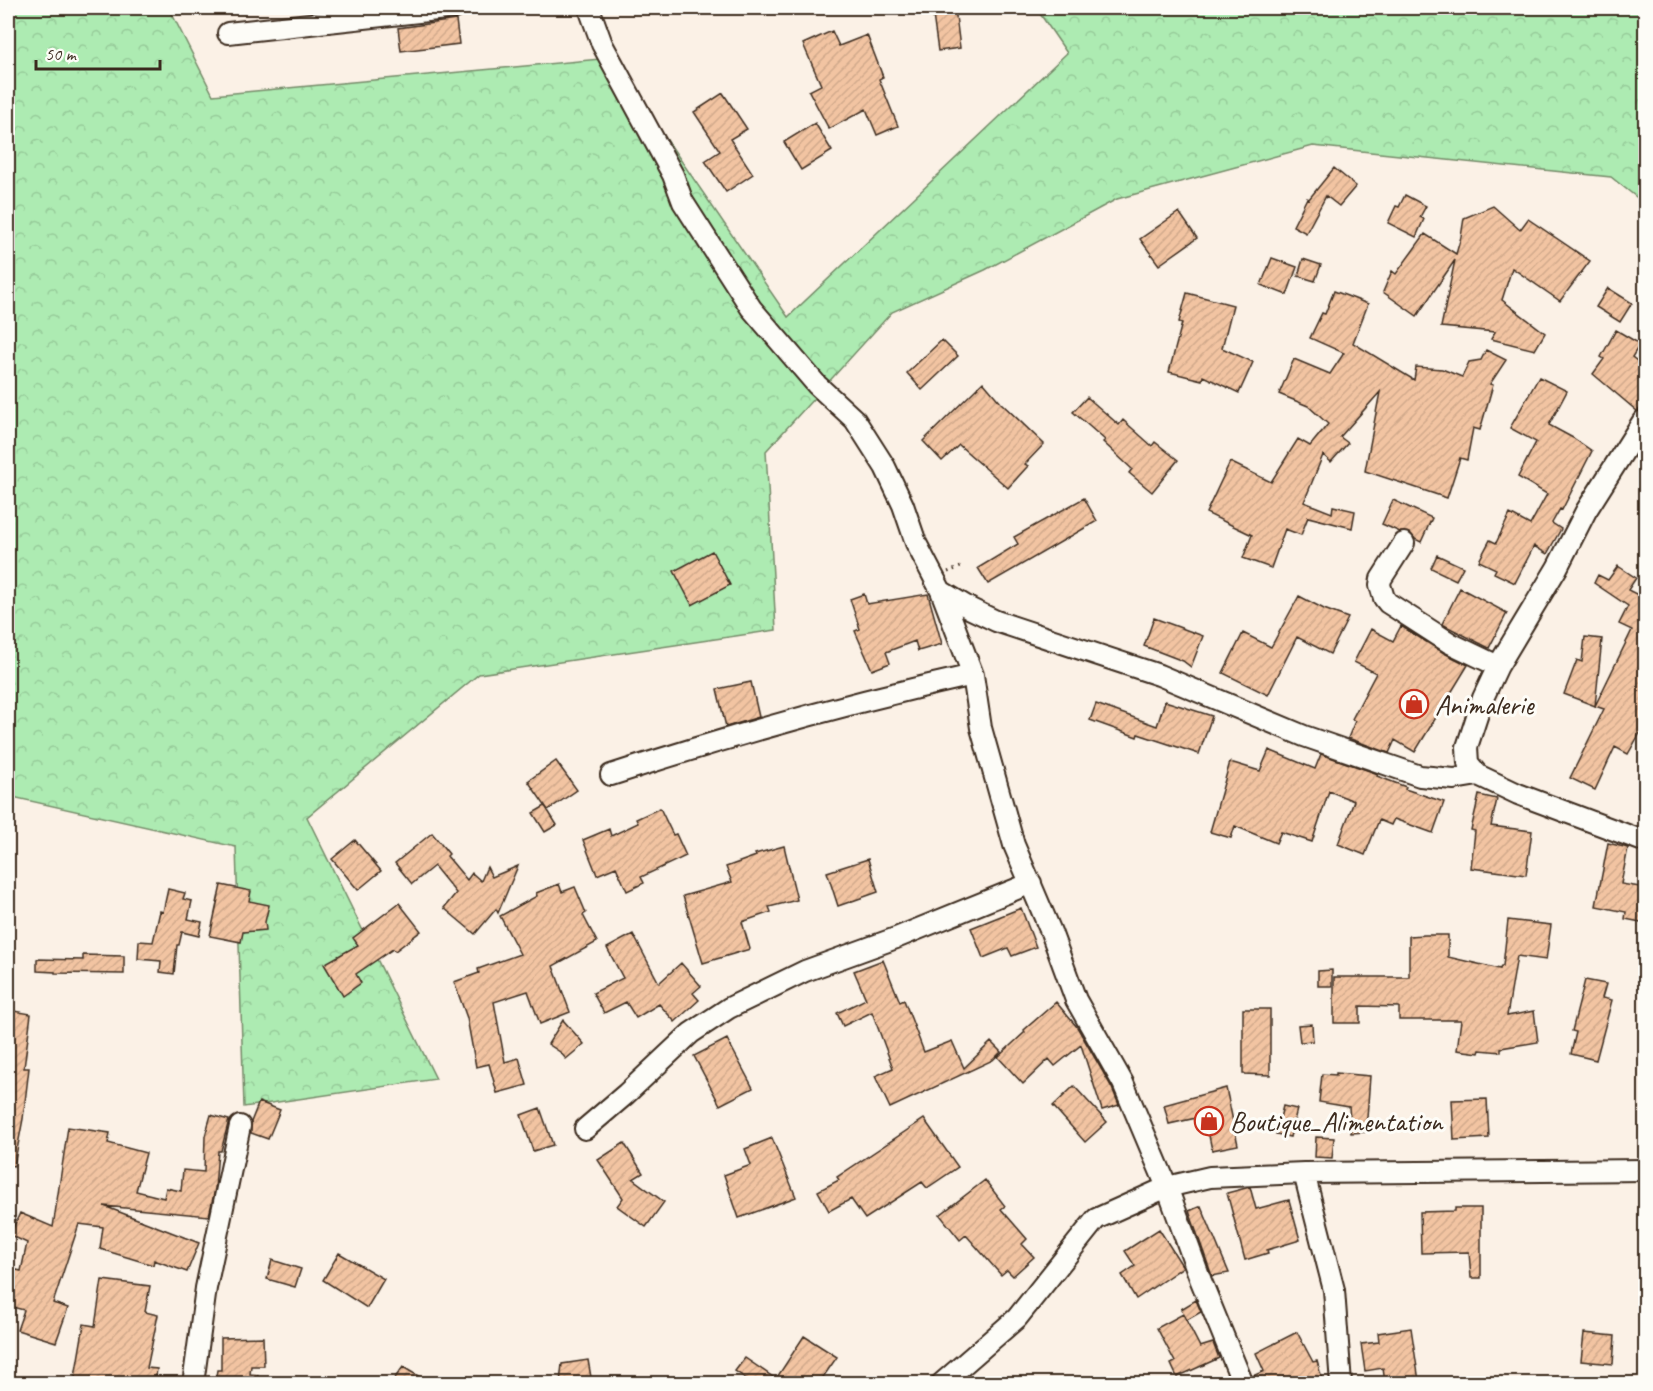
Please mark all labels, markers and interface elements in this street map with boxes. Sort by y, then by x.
scale bar [36,33,160,71]
text: 50 m [45,43,78,65]
place label: Animalerie [1435,687,1535,722]
shop icon: Animalerie [1398,688,1430,720]
place label: Boutique_Alimentation [1230,1104,1444,1139]
shop icon: Boutique_Alimentation [1193,1105,1225,1137]

